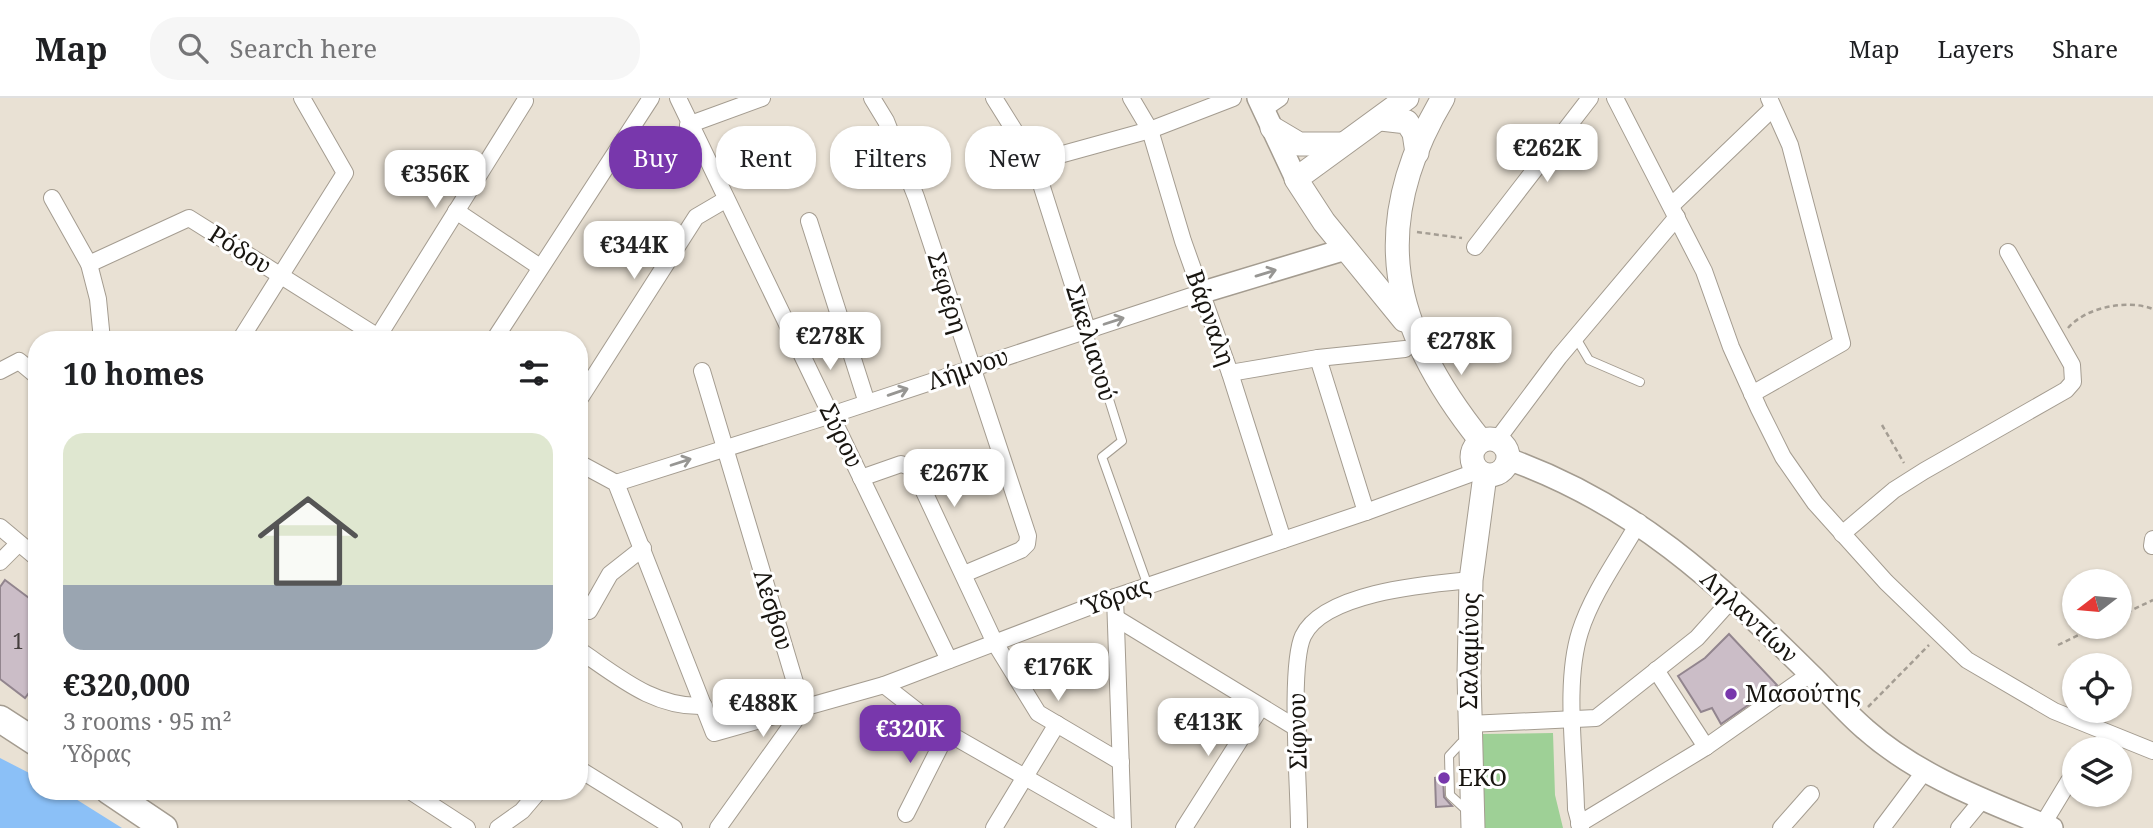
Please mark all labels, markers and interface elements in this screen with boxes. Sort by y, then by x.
search box [150,17,640,80]
text: Map [35,26,108,71]
icon: search [174,29,212,67]
text: Search here [230,30,377,66]
text: Map [1849,32,1900,65]
text: Layers [1938,32,2014,65]
text: Share [2052,32,2118,65]
pin: €262K [1498,125,1596,184]
chip: Buy [609,126,702,189]
chip: Rent [716,126,816,189]
chip: Filters [830,126,951,189]
chip: New [965,126,1065,189]
text: €262K [1513,131,1581,163]
pin: €356K [386,150,484,210]
text: €356K [401,157,469,189]
street label: Ρόδου [203,217,279,281]
pin: €344K [585,222,683,281]
text: €344K [600,228,668,260]
street label: Σεφέρη [921,248,976,337]
street label: Βάρναλη [1179,265,1244,370]
one-way arrow [1255,266,1277,279]
street label: Σικελιανού [1059,280,1126,405]
pin: €278K [781,313,879,372]
one-way arrow [1102,314,1124,326]
pin: €278K [1412,317,1510,377]
text: €278K [796,319,864,351]
text: €278K [1427,324,1495,356]
street label: Λήμνου [923,338,1012,397]
text: 10 homes [63,353,204,394]
icon: filters [515,354,553,392]
one-way arrow [886,385,908,397]
street label: Σύρου [813,398,872,473]
pin: €267K [905,450,1003,509]
one-way arrow [670,455,692,468]
text: €267K [920,456,988,488]
icon: home [245,478,371,604]
street label: Ληλαντίων [1694,562,1806,670]
street label: Λέσβου [747,565,802,654]
street label: Ύδρας [1075,568,1155,624]
north arrow [2062,569,2132,639]
map controls [2062,569,2132,807]
street label: Σαλαμίνος [1451,592,1486,710]
house number: 1 [12,627,24,655]
pin: €176K [1009,644,1107,703]
text: €176K [1024,650,1092,682]
button: locate [2062,653,2132,723]
text: €320,000 [63,664,190,705]
place label: Μασούτης [1745,676,1861,709]
pin: €488K [714,680,812,739]
text: €488K [729,686,797,718]
marker: Μασούτης [1723,686,1739,702]
street label: Σίφνου [1279,692,1314,770]
pin: €413K [1159,698,1257,758]
text: 3 rooms · 95 m² [63,705,232,737]
text: €413K [1174,705,1242,737]
pin: €320K [861,706,959,765]
text: €320K [876,712,944,744]
text: Ύδρας [63,737,131,769]
button: layers [2062,737,2132,807]
place label: EKO [1458,760,1507,793]
marker: EKO [1436,770,1452,786]

